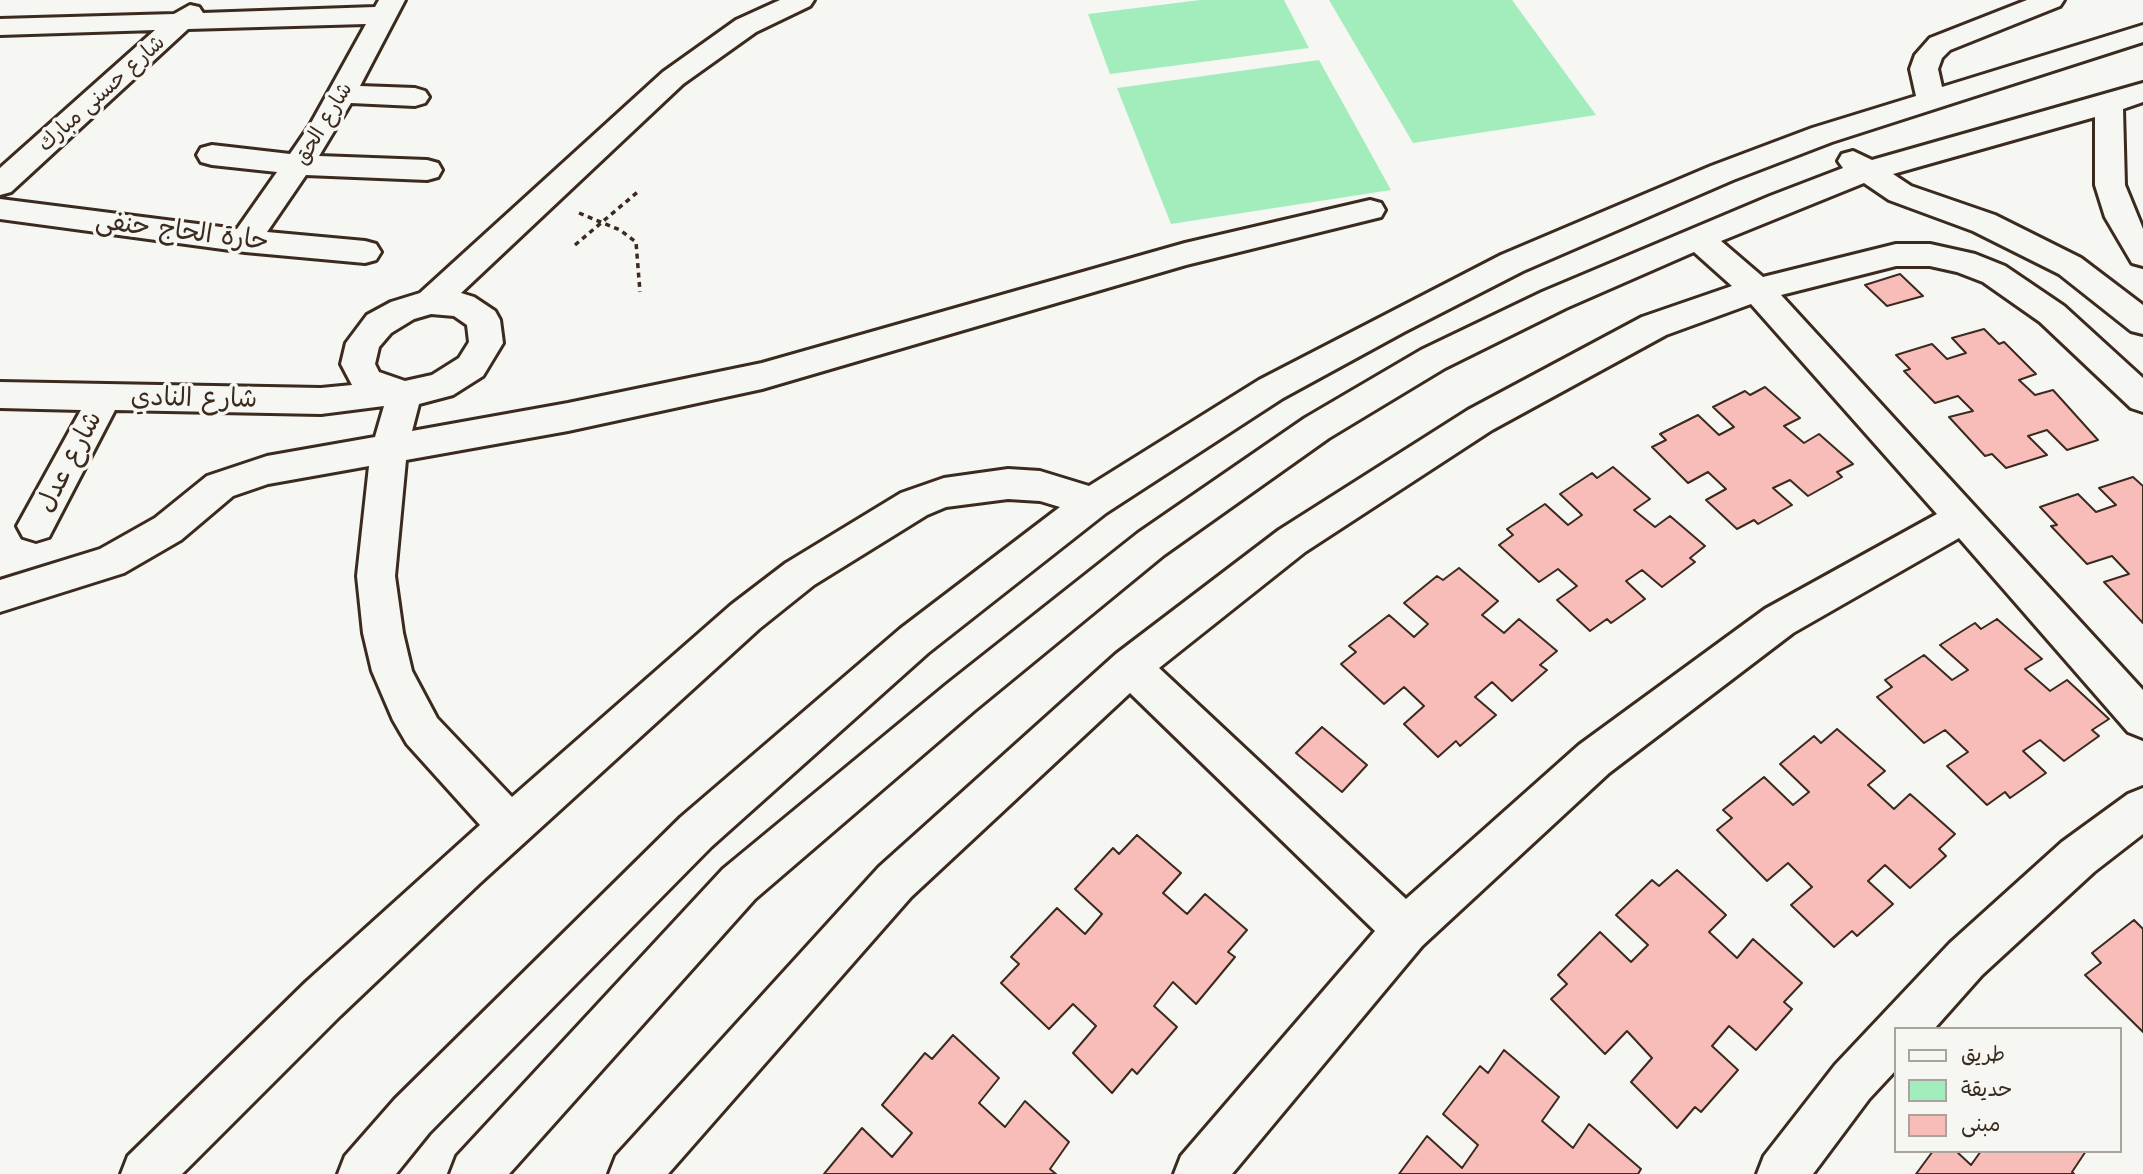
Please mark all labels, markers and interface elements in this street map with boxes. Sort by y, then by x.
street label: شارع حسنى مبارك [33,31,171,157]
street label: شارع الحق [290,78,358,170]
street label: حارة الحاج حنفى [94,206,270,258]
street label: شارع النادي [130,382,258,416]
street label: شارع عدل [30,406,110,518]
legend [1895,1027,2122,1153]
text: طريق [1961,1040,2005,1068]
text: حديقة [1961,1075,2012,1103]
text: مبنى [1961,1110,2000,1138]

